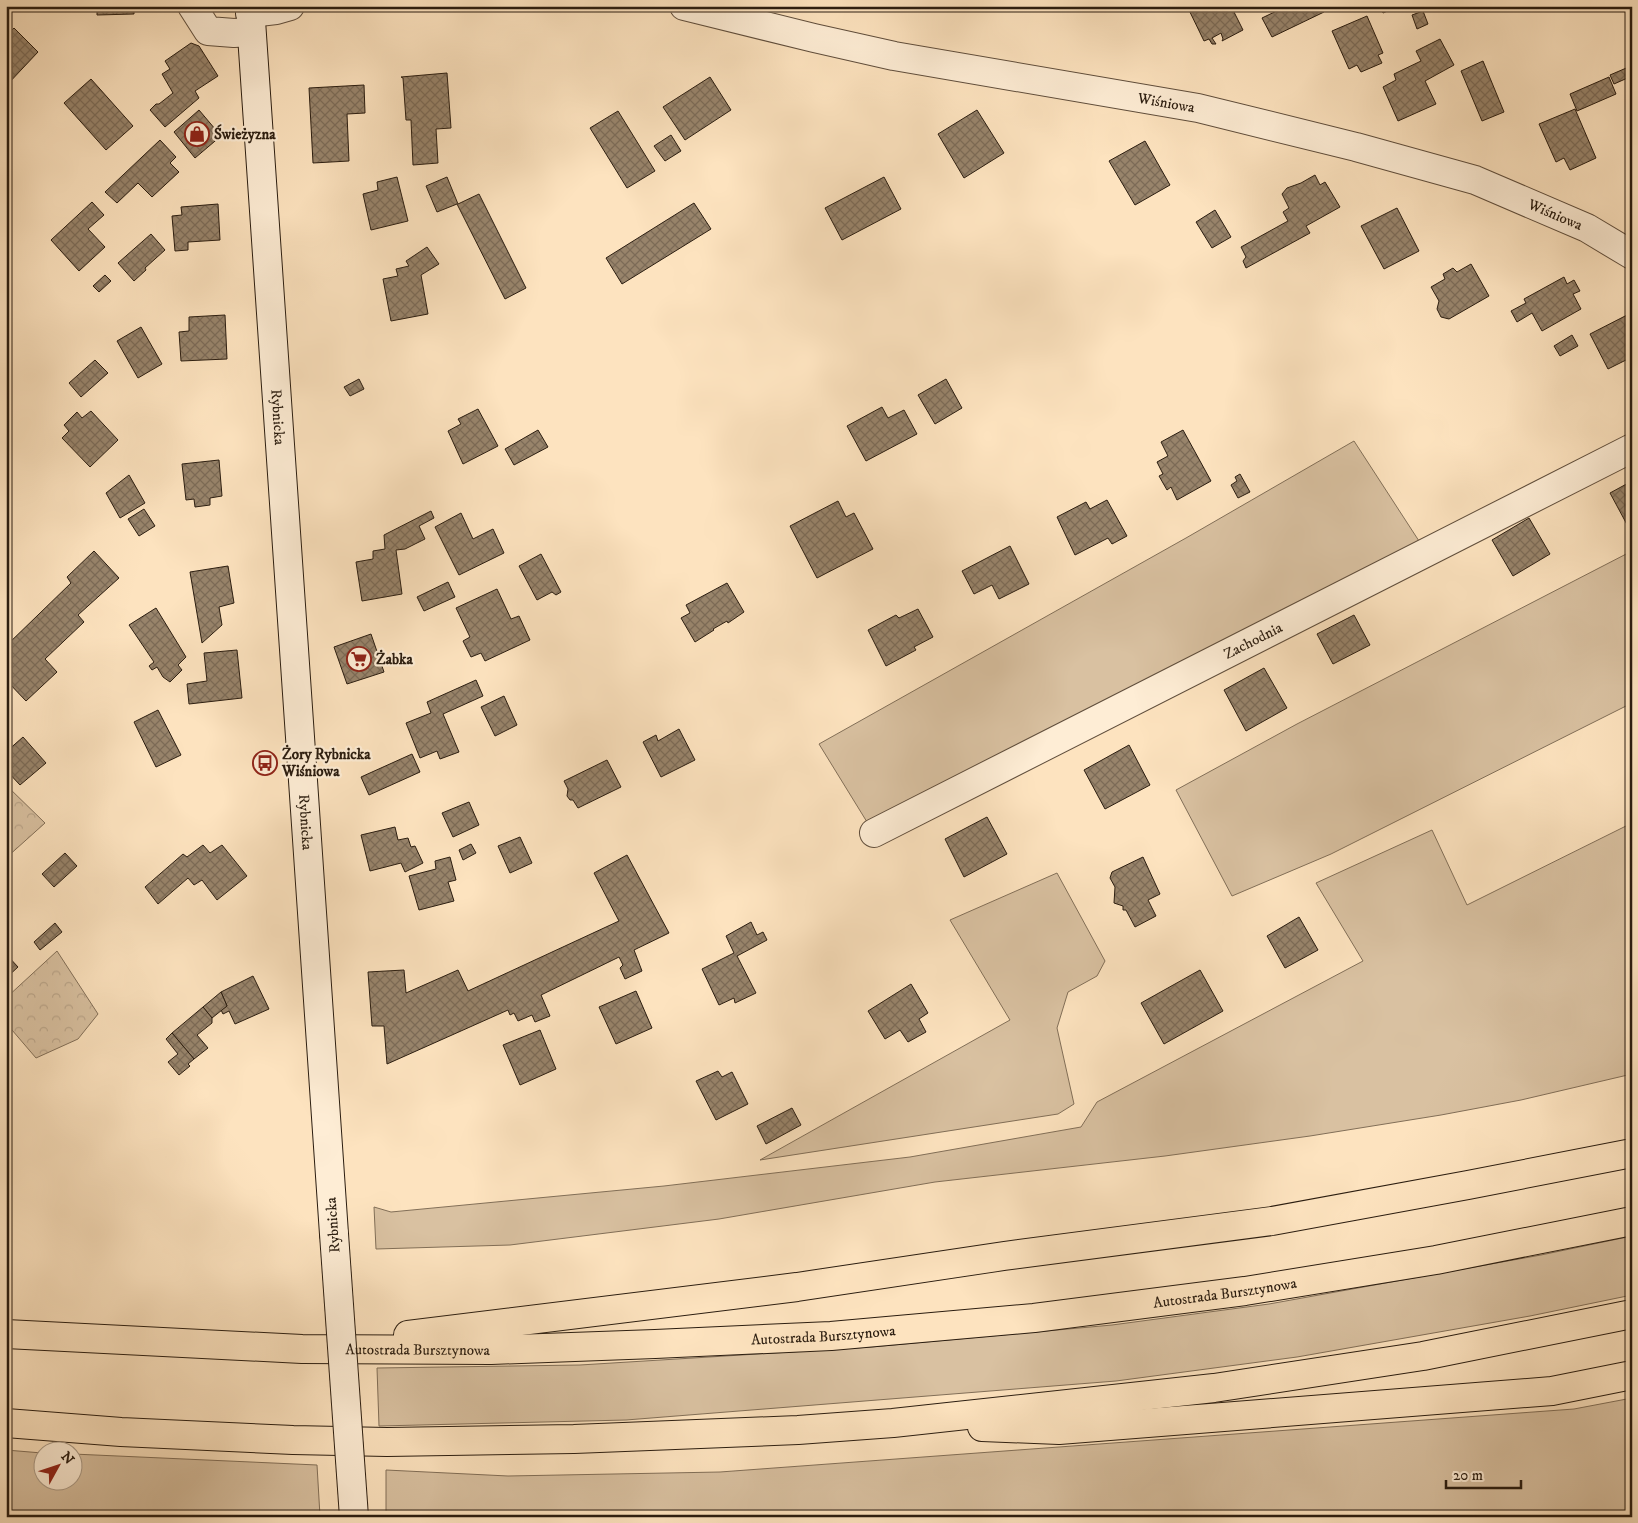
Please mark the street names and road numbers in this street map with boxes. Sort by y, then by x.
street label: Wiśniowa [1135,88,1197,117]
street label: Wiśniowa [1524,194,1586,235]
street label: Rybnicka [267,389,290,446]
street label: Zachodnia [1220,617,1286,663]
street label: Rybnicka [294,794,317,851]
street label: Rybnicka [322,1196,344,1254]
street label: Autostrada Bursztynowa [1152,1273,1299,1312]
street label: Autostrada Bursztynowa [751,1321,897,1349]
street label: Autostrada Bursztynowa [345,1340,491,1359]

